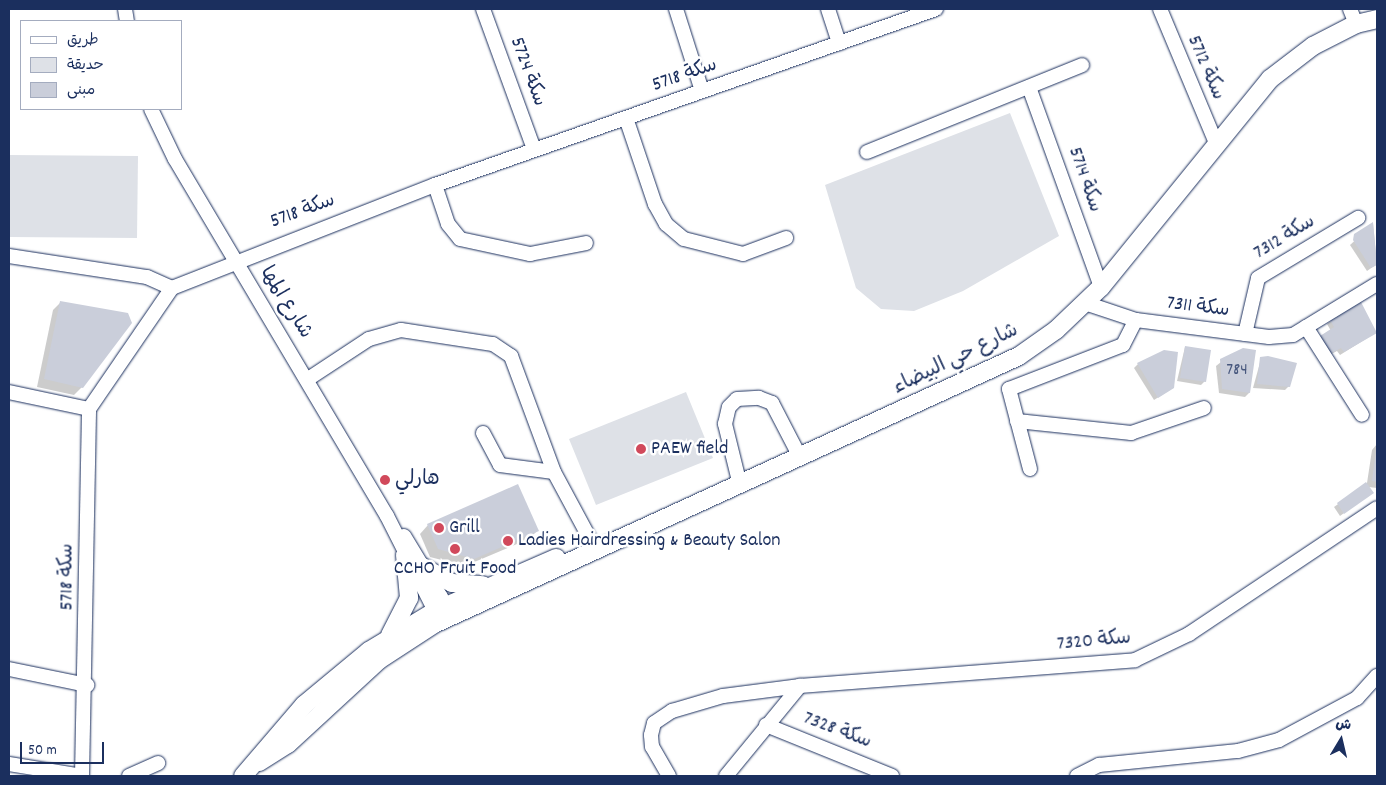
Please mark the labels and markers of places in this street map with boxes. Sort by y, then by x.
place label: PAEW field [651,437,728,461]
marker: PAEW field [635,443,647,455]
place label: هارلي [395,468,440,492]
marker: هارلي [379,474,391,486]
place label: Grill [449,516,480,540]
marker: Grill [433,522,445,534]
place label: Ladies Hairdressing & Beauty Salon [518,529,781,553]
marker: Ladies Hairdressing & Beauty Salon [502,535,514,547]
marker: CCHO Fruit Food [449,543,461,555]
place label: CCHO Fruit Food [394,557,516,581]

